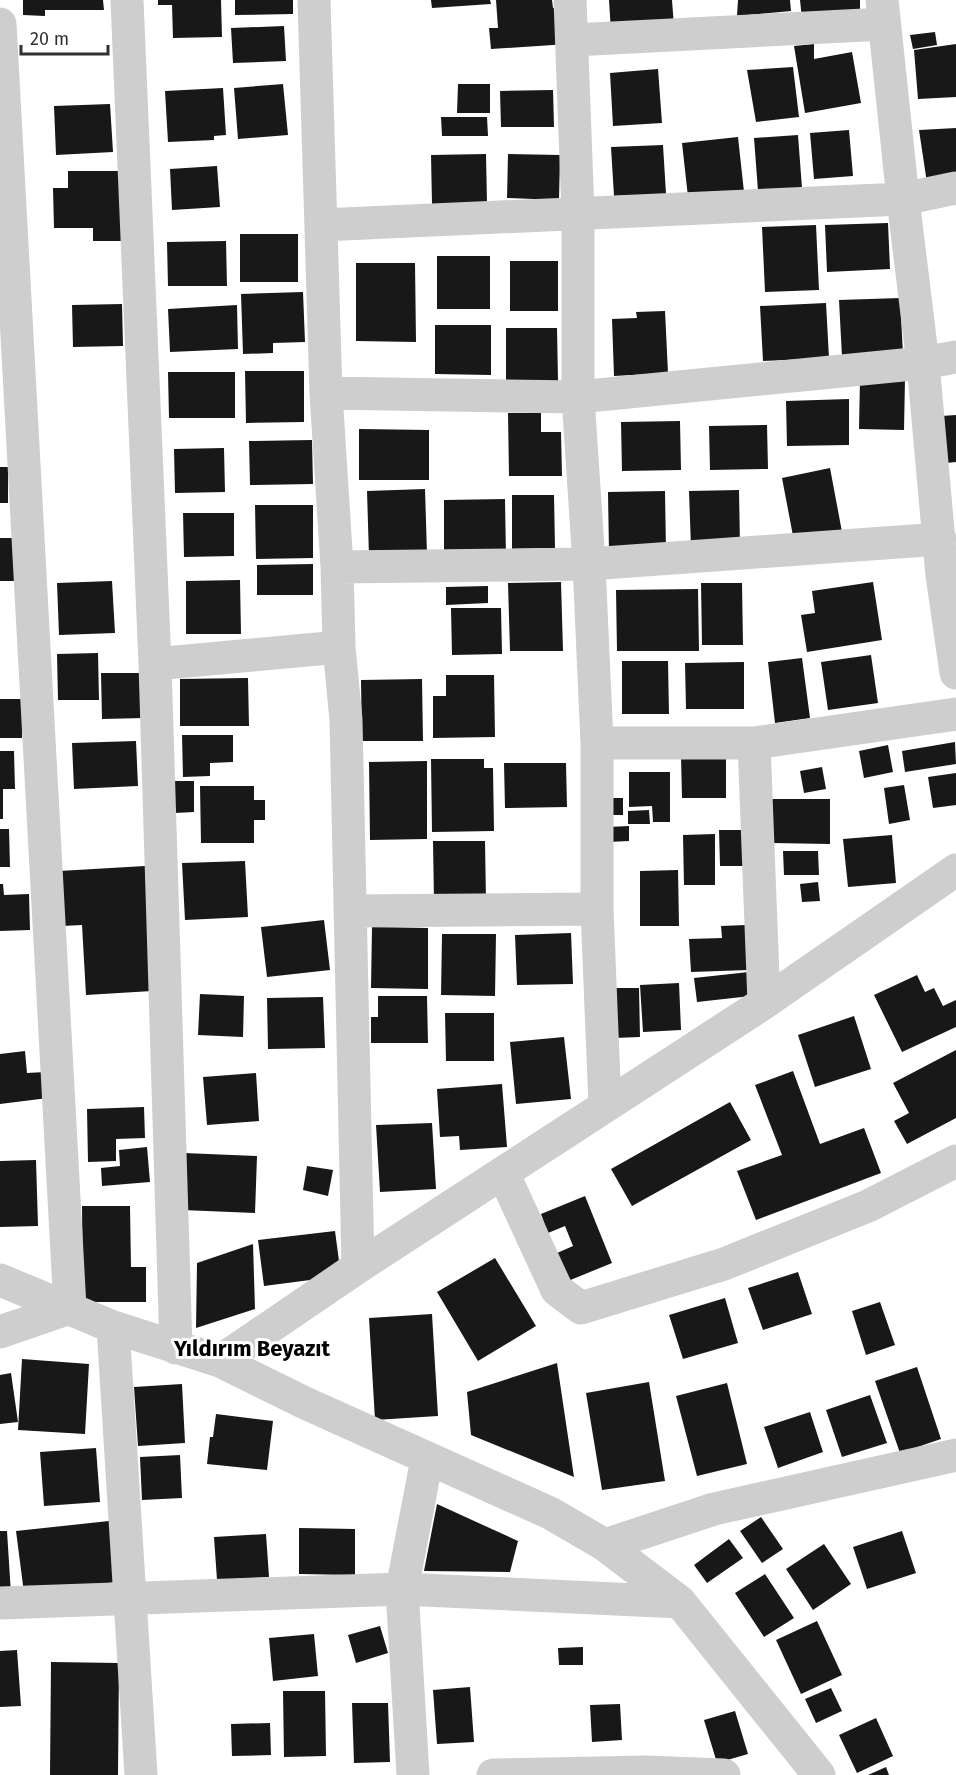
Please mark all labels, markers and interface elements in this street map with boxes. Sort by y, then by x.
scale bar [21,18,108,56]
text: 20 m [30,28,69,50]
district label: Yıldırım Beyazıt [173,1335,331,1362]

